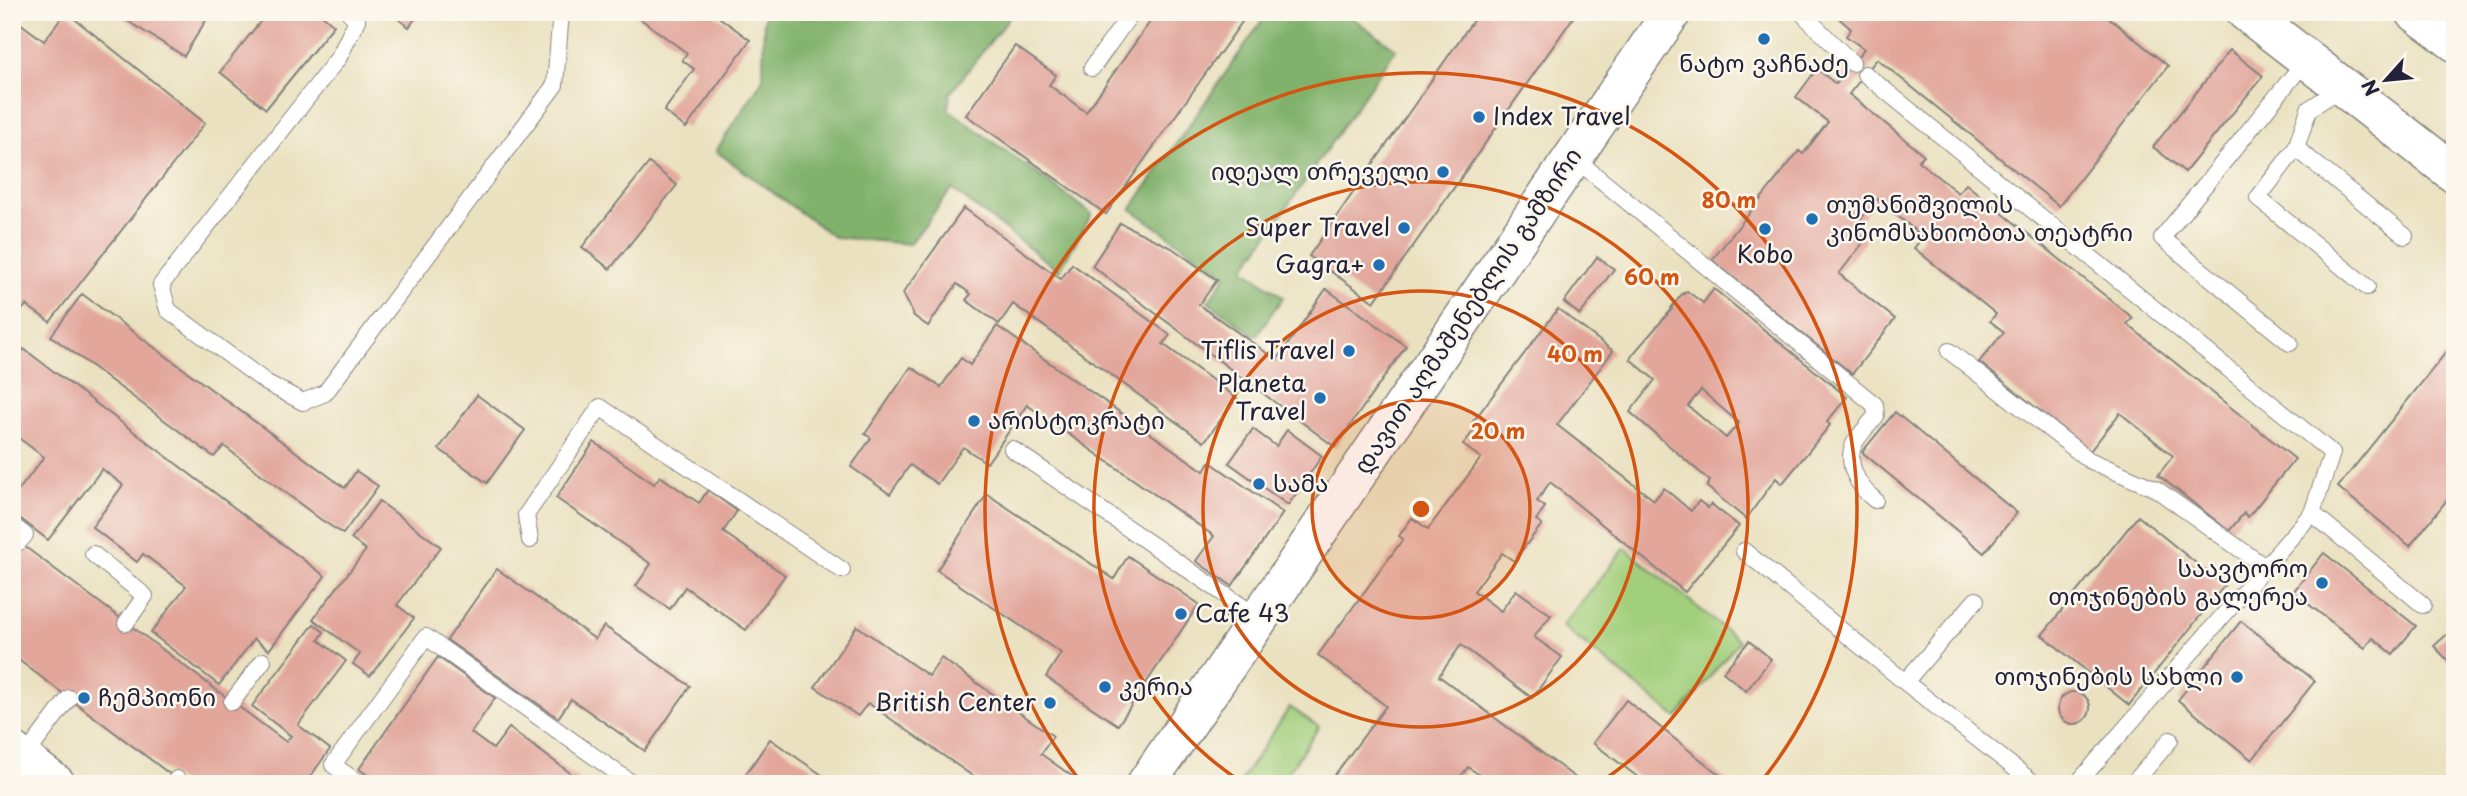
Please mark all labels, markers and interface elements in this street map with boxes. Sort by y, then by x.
marker: ნატო ვაჩნაძე [1756,31,1772,47]
place label: ნატო ვაჩნაძე [1679,44,1849,80]
north arrow [2352,46,2422,116]
text: N [2354,75,2386,101]
place label: Index Travel [1493,97,1630,133]
marker: Index Travel [1471,109,1487,125]
street label: დავით აღმაშენებლის გამზირი [1343,140,1589,480]
place label: იდეალ თრეველი [1211,152,1429,188]
marker: იდეალ თრეველი [1435,164,1451,180]
text: 80 m [1702,183,1756,215]
place label: თუმანიშვილის კინომსახიობთა თეატრი [1826,185,2133,249]
place label: Super Travel [1245,208,1390,244]
marker: თუმანიშვილის კინომსახიობთა თეატრი [1804,211,1820,227]
marker: Super Travel [1396,220,1412,236]
marker: Kobo [1757,221,1773,237]
place label: Kobo [1737,235,1793,271]
place label: Gagra+ [1275,245,1365,281]
marker: Gagra+ [1371,257,1387,273]
text: 60 m [1624,260,1680,292]
place label: Tiflis Travel [1200,331,1335,367]
text: 40 m [1547,337,1603,369]
marker: Tiflis Travel [1341,343,1357,359]
place label: Planeta Travel [1217,364,1306,428]
marker: Planeta Travel [1312,390,1328,406]
place label: არისტოკრატი [988,401,1165,437]
marker: არისტოკრატი [966,413,982,429]
text: 20 m [1471,414,1525,446]
place label: სამა [1273,464,1328,500]
marker: სამა [1251,476,1267,492]
centre of rings [1409,497,1433,521]
place label: საავტორო თოჯინების გალერეა [2048,549,2308,613]
marker: საავტორო თოჯინების გალერეა [2314,575,2330,591]
place label: Cafe 43 [1195,594,1289,630]
marker: Cafe 43 [1173,606,1189,622]
place label: თოჯინების სახლი [1994,657,2223,693]
place label: კერია [1119,667,1193,703]
marker: თოჯინების სახლი [2229,669,2245,685]
place label: ჩემპიონი [98,678,216,714]
marker: კერია [1097,679,1113,695]
place label: British Center [874,683,1037,719]
marker: ჩემპიონი [76,690,92,706]
marker: British Center [1042,695,1058,711]

